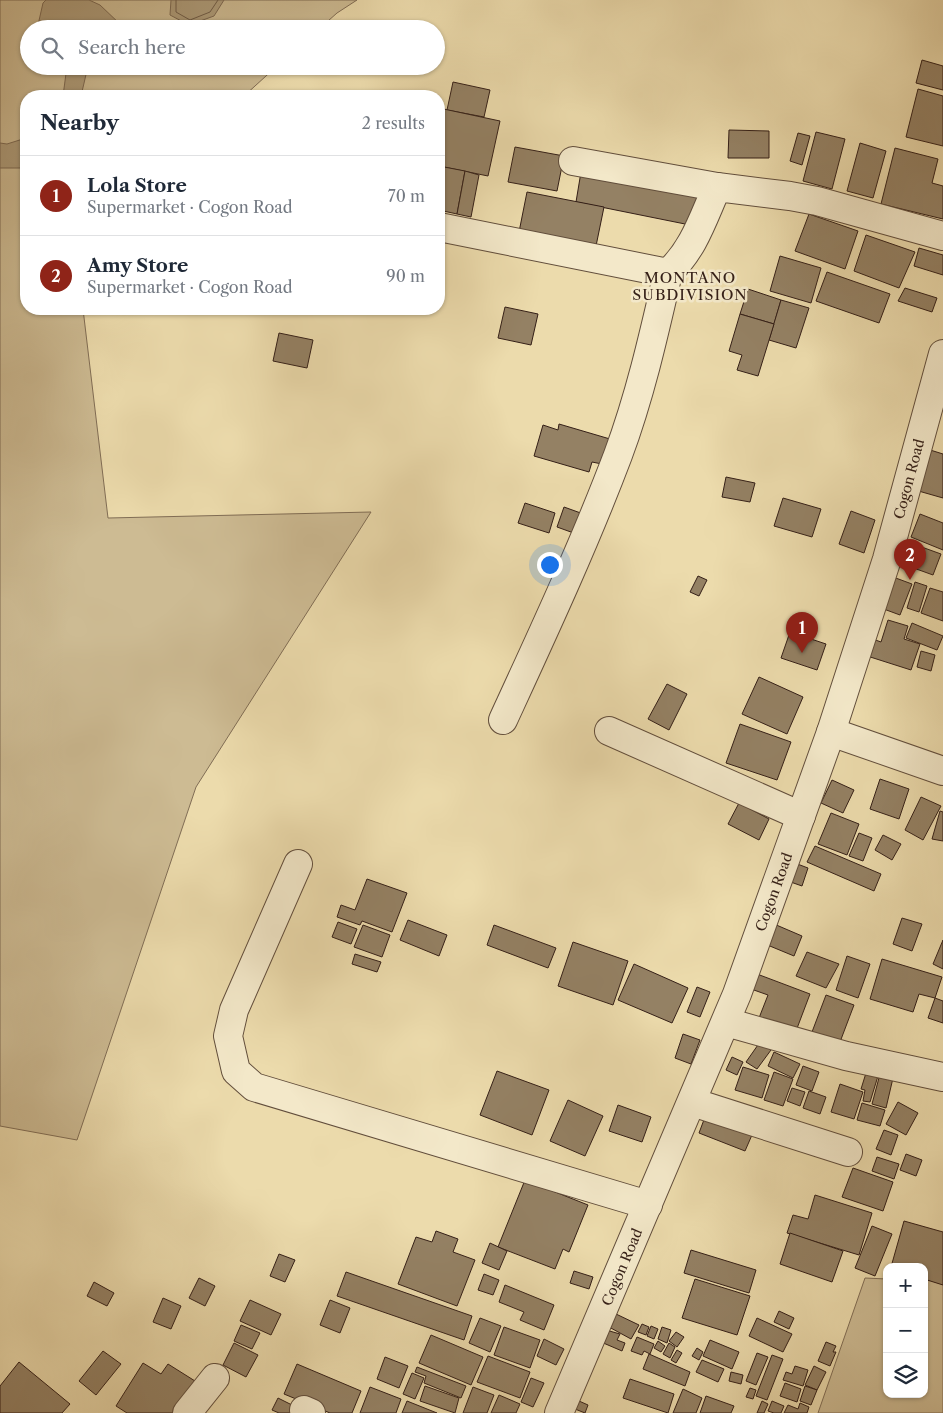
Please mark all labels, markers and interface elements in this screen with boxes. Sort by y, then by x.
search box [20,20,445,75]
icon: search [38,34,66,62]
text: Search here [78,36,186,59]
text: Nearby [40,110,119,135]
text: 2 results [362,113,425,133]
text: Lola Store [87,174,187,197]
text: 1 [52,186,60,206]
text: 70 m [388,186,425,206]
text: Supermarket · Cogon Road [87,197,293,217]
text: Amy Store [87,254,188,277]
text: 2 [51,266,61,286]
text: 90 m [386,266,425,286]
district label: MONTANO SUBDIVISION [632,268,748,304]
text: Supermarket · Cogon Road [87,277,293,297]
street label: Cogon Road [890,436,928,521]
pin: 2 [894,539,926,580]
your location [537,552,563,578]
pin: 1 [786,612,818,653]
street label: Cogon Road [751,850,797,934]
street label: Cogon Road [598,1225,647,1308]
map controls [883,1263,928,1398]
button: + [883,1263,928,1308]
button: − [883,1308,928,1353]
button: layers [883,1353,928,1398]

